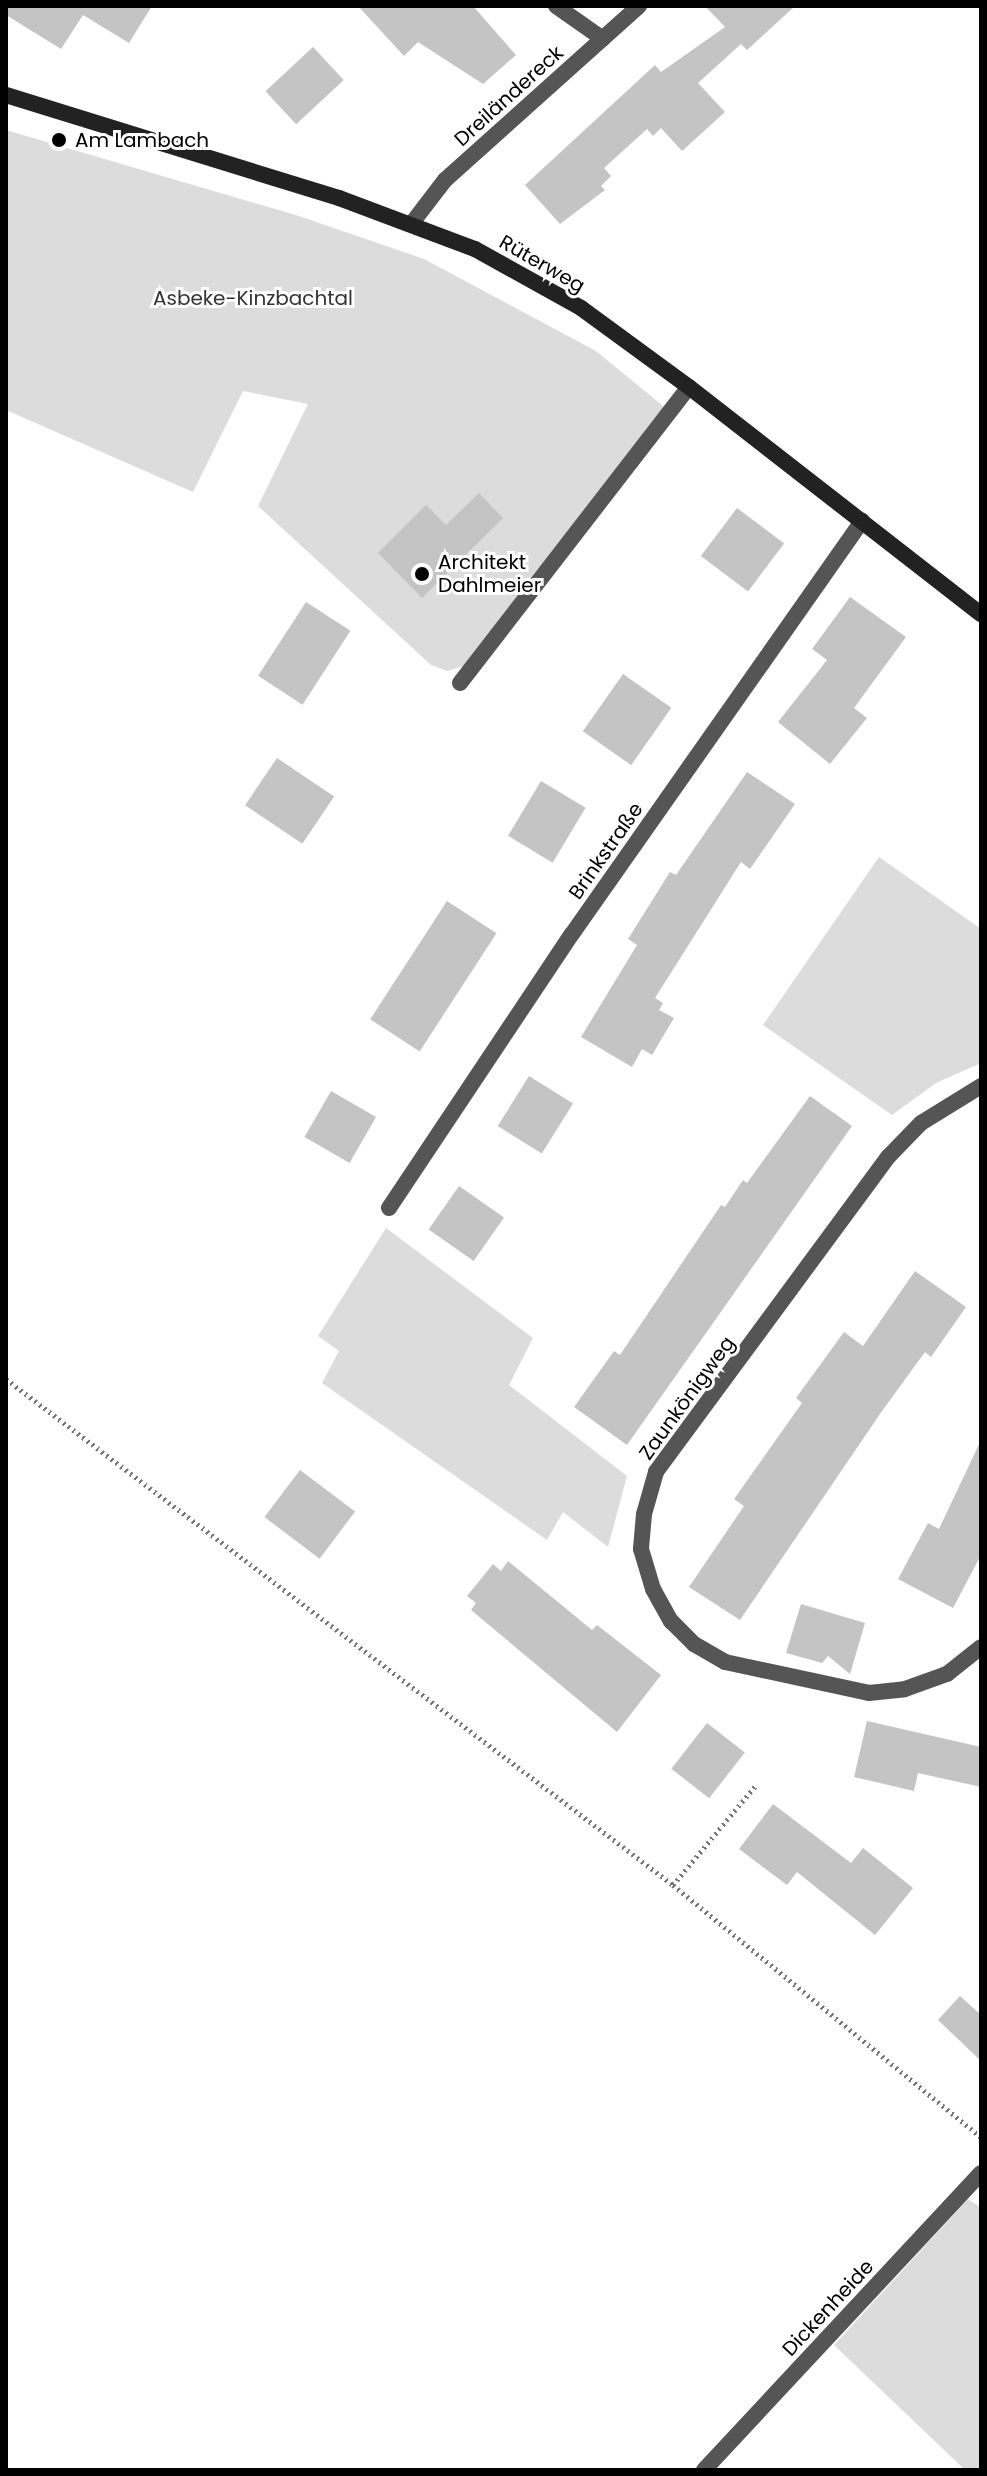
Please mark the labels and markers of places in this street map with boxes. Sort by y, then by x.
place label: Am Lambach [75,128,209,152]
marker: Am Lambach [50,131,68,149]
place label: Architekt Dahlmeier [438,550,541,597]
marker: Architekt Dahlmeier [413,565,431,583]

